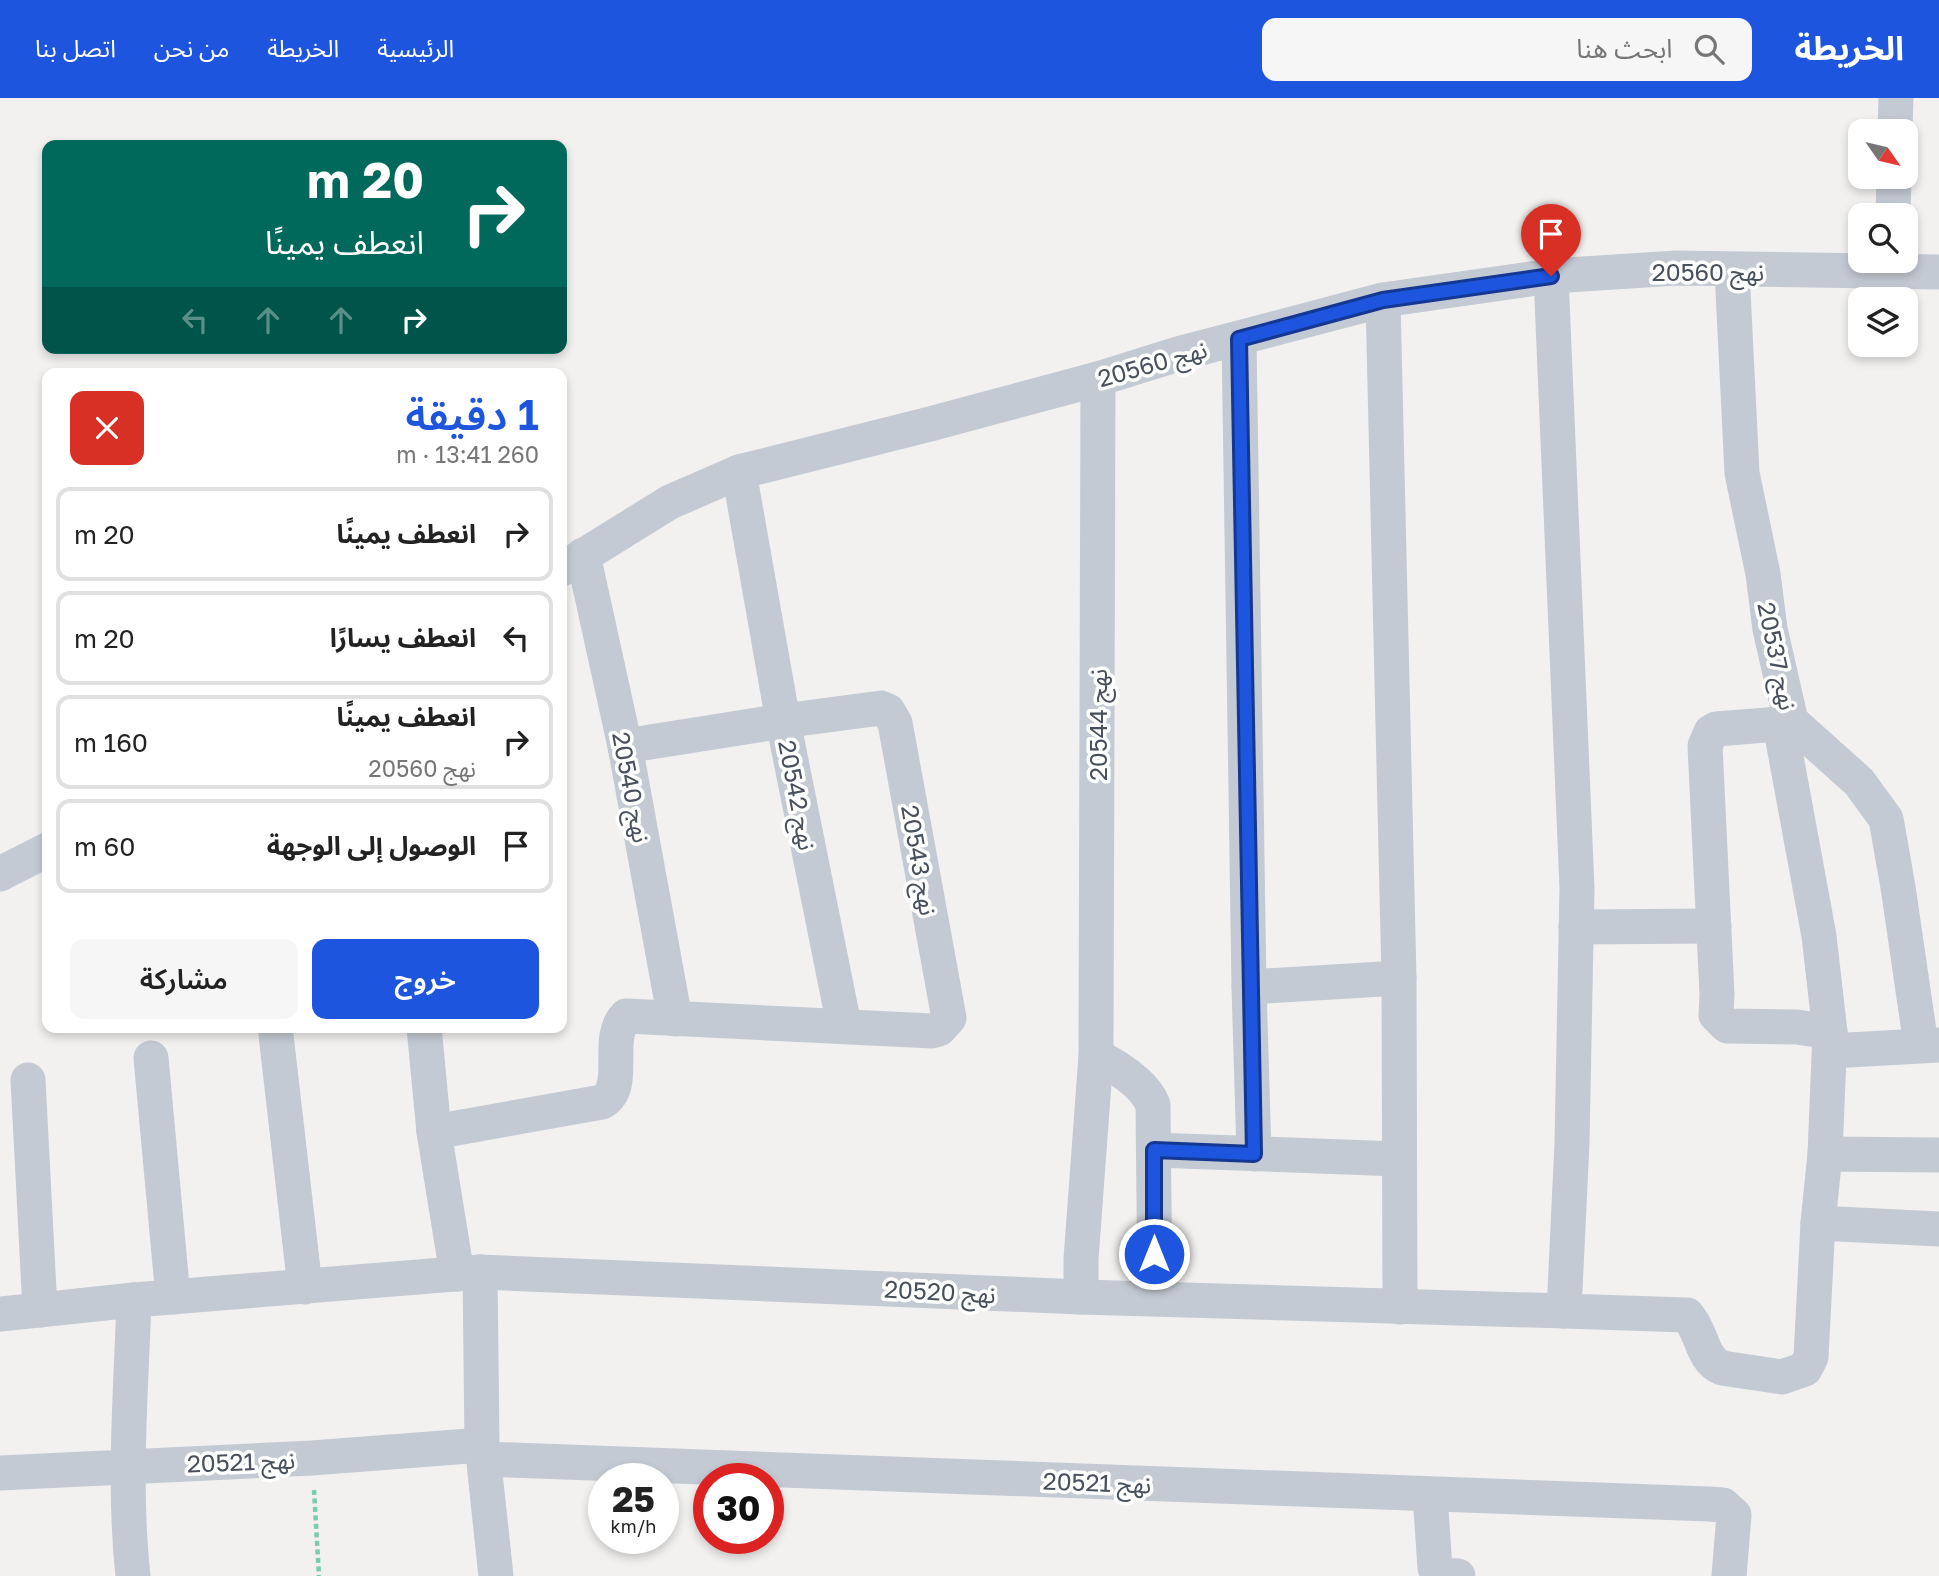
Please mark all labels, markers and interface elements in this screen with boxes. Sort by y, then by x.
search box [1262,18,1752,81]
text: الخريطة [1794,28,1904,67]
icon: search [1690,30,1728,68]
text: اتصل بنا [35,33,116,62]
text: من نحن [154,33,229,62]
text: الخريطة [267,33,339,62]
text: الرئيسية [377,33,454,62]
text: ابحث هنا [1576,33,1672,64]
north arrow [1848,119,1918,189]
map controls [1848,119,1918,357]
text: 20 m [307,150,424,209]
icon: right [448,168,539,259]
button: search [1848,203,1918,273]
pin [1521,204,1581,276]
icon: arrive [1532,215,1570,253]
text: انعطف يمينًا [265,223,424,261]
street label: نهج 20560 [1652,257,1764,290]
button: layers [1848,287,1918,357]
icon: left [176,301,214,339]
icon: ahead [249,301,287,339]
icon: ahead [322,301,360,339]
icon: right [395,301,433,339]
street label: نهج 20560 [1094,334,1211,396]
text: 1 دقيقة [405,389,539,439]
button: close [70,391,144,465]
text: 260 m · 13:41 [396,440,539,468]
icon: right [497,515,535,553]
text: انعطف يمينًا [337,518,476,549]
text: 20 m [74,519,135,550]
street label: نهج 20537 [1749,599,1804,713]
icon: left [497,619,535,657]
text: انعطف يسارًا [330,622,476,653]
text: 20 m [74,623,135,654]
street label: نهج 20544 [1083,669,1116,781]
text: انعطف يمينًا [337,701,476,732]
icon: right [497,723,535,761]
text: 160 m [74,727,148,758]
street label: نهج 20540 [603,729,657,846]
street label: نهج 20542 [769,738,823,853]
text: نهج 20560 [368,754,476,782]
street label: نهج 20543 [892,803,944,918]
icon: arrive [497,827,535,865]
text: الوصول إلى الوجهة [267,830,476,861]
text: 60 m [74,831,135,862]
button: مشاركة [70,939,298,1019]
button: خروج [312,939,539,1019]
position arrow [1117,1217,1191,1291]
street label: نهج 20520 [883,1274,997,1312]
street label: نهج 20521 [186,1445,296,1481]
speed limit sign: 30 [693,1463,784,1554]
street label: نهج 20521 [1042,1466,1152,1502]
text: 25 [612,1478,655,1520]
text: km/h [611,1515,656,1537]

